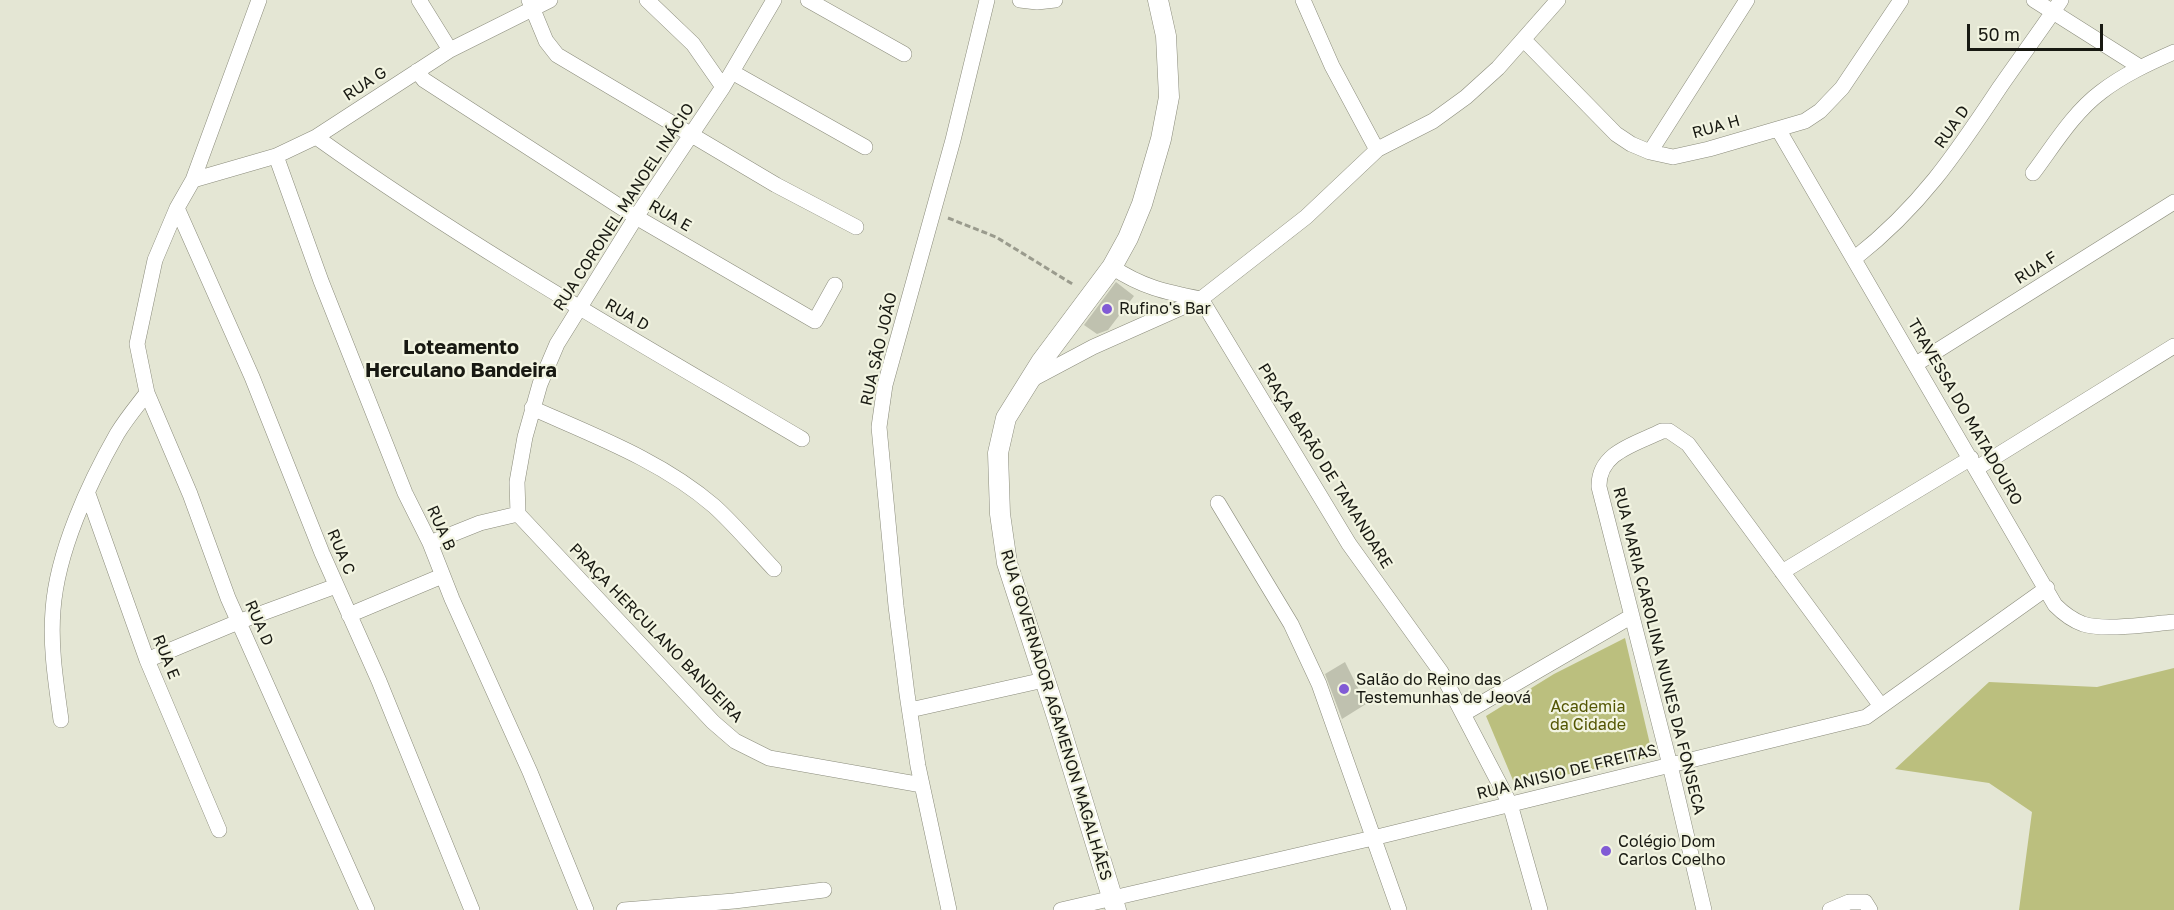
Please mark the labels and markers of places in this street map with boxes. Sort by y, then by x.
place label: Rufino's Bar [1119,299,1211,319]
marker: Rufino's Bar [1100,302,1114,316]
place label: Salão do Reino das Testemunhas de Jeová [1356,670,1531,708]
marker: Salão do Reino das Testemunhas de Jeová [1337,682,1351,696]
place label: Colégio Dom Carlos Coelho [1618,832,1726,870]
marker: Colégio Dom Carlos Coelho [1599,844,1613,858]

